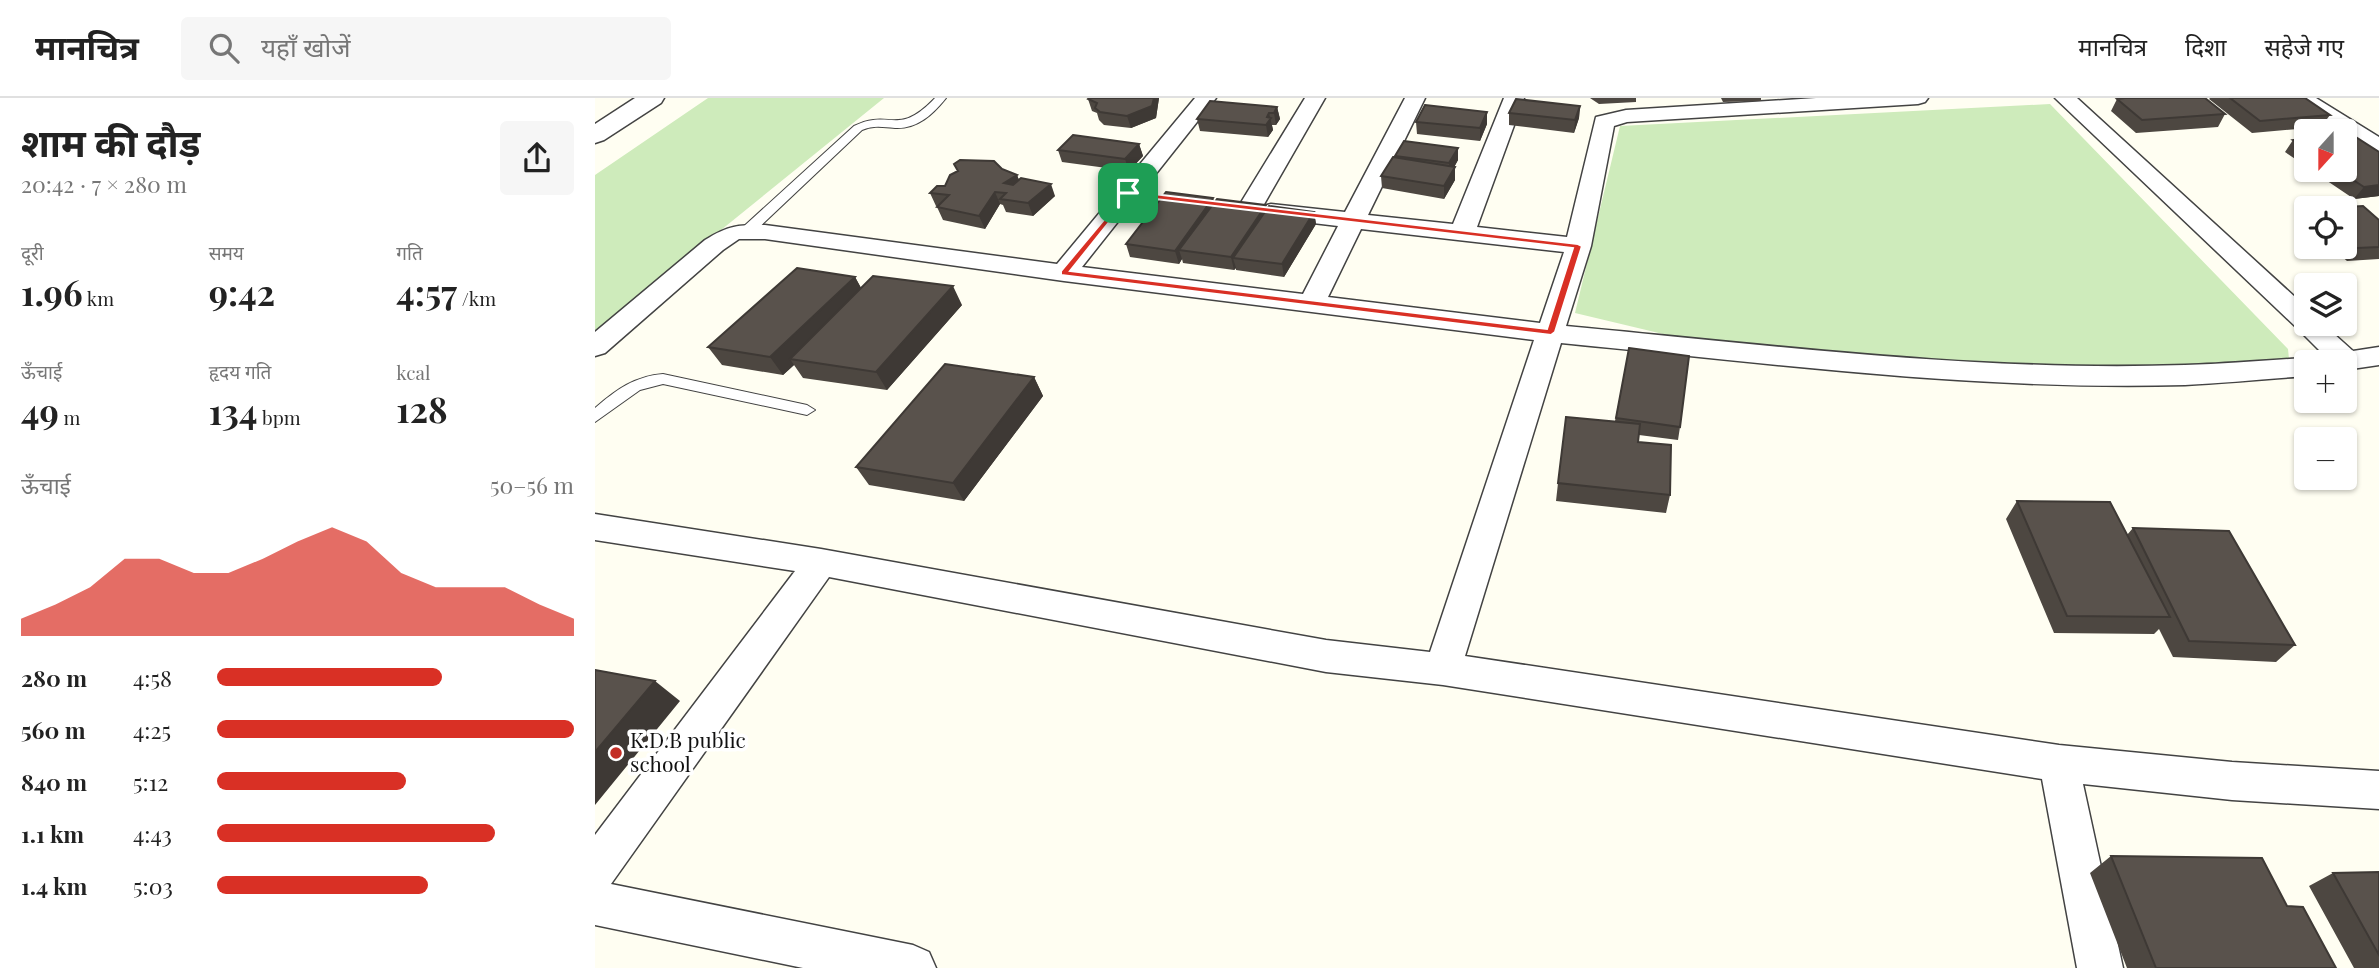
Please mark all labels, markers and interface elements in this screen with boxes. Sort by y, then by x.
search box [181,17,671,80]
text: मानचित्र [35,24,139,68]
icon: search [205,29,243,67]
text: यहाँ खोजें [261,29,350,64]
text: मानचित्र [2078,30,2147,62]
text: दिशा [2185,30,2226,62]
text: सहेजे गए [2264,30,2344,62]
text: शाम की दौड़ [21,116,200,167]
north arrow [2294,119,2357,182]
map controls [2294,119,2357,490]
button: share [500,121,574,195]
pin [1098,163,1158,223]
text: 20:42 · 7 × 280 m [21,168,187,199]
icon: arrive [1109,174,1147,212]
button: locate [2294,196,2357,259]
text: दूरी [21,239,44,265]
text: समय [209,239,244,265]
text: गति [396,239,423,265]
text: 1.96 [21,268,83,315]
text: 9:42 [209,268,275,315]
text: 4:57 [396,268,457,315]
button: layers [2294,273,2357,336]
text: km [83,285,114,311]
text: /km [457,285,496,311]
button: + [2294,350,2357,413]
text: ऊँचाई [21,358,62,384]
text: हृदय गति [209,358,271,384]
text: kcal [396,359,430,385]
text: 128 [396,385,448,432]
text: 49 [21,387,59,434]
text: 134 [209,387,257,434]
text: m [59,404,80,430]
text: bpm [257,404,301,430]
button: − [2294,427,2357,490]
text: ऊँचाई [21,469,71,500]
text: 50–56 m [490,469,574,500]
text: 280 m [21,662,87,693]
text: 4:58 [133,662,172,693]
text: 560 m [21,714,85,745]
text: 4:25 [133,714,171,745]
place label: K.D.B public school [630,725,746,777]
marker: K.D.B public school [608,745,624,761]
text: 840 m [21,766,87,797]
text: 5:12 [133,766,168,797]
text: 1.1 km [21,818,84,849]
text: 4:43 [133,818,172,849]
text: 1.4 km [21,870,87,901]
text: 5:03 [133,870,173,901]

